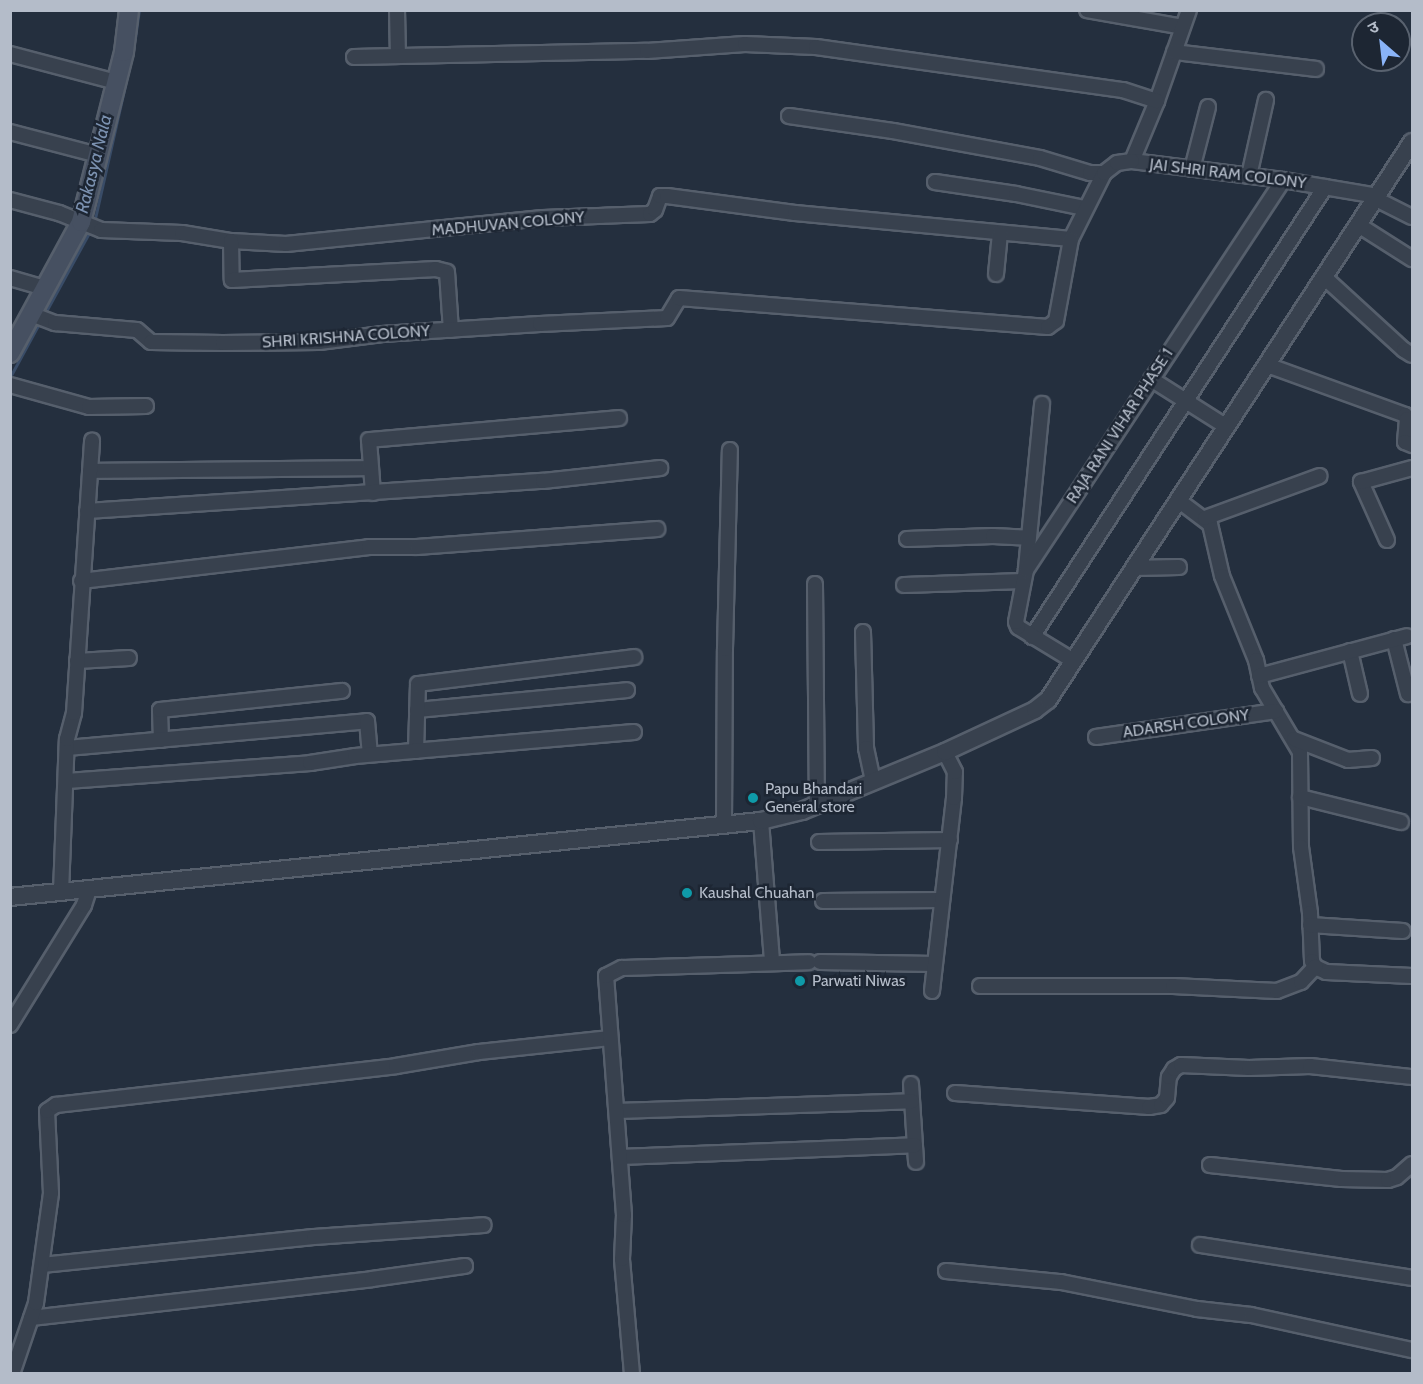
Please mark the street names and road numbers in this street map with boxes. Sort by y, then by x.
street label: JAI SHRI RAM COLONY [1148,155,1308,193]
street label: MADHUVAN COLONY [431,208,585,240]
street label: SHRI KRISHNA COLONY [261,322,431,352]
street label: RAJA RANI VIHAR PHASE 1 [1063,345,1177,507]
street label: ADARSH COLONY [1122,706,1250,742]

